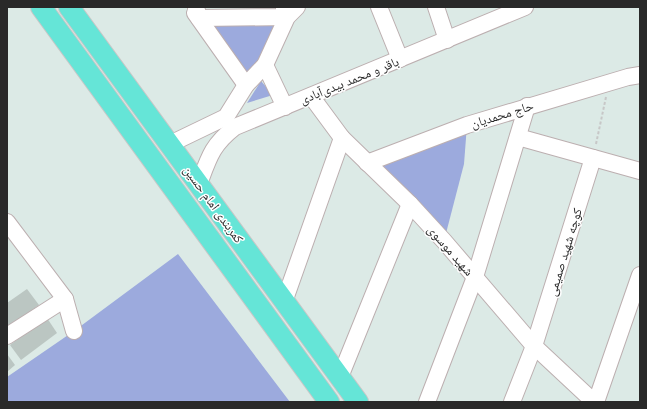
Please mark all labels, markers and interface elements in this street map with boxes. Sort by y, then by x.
street label: باقر و محمد بیدی‌آبادی [297,53,401,108]
street label: حاج محمدیان [469,97,536,133]
street label: کمربندی امام حسین [180,162,248,247]
street label: کوچه شهید صمیمی [543,206,586,298]
street label: شهید موسوی [424,221,477,279]

